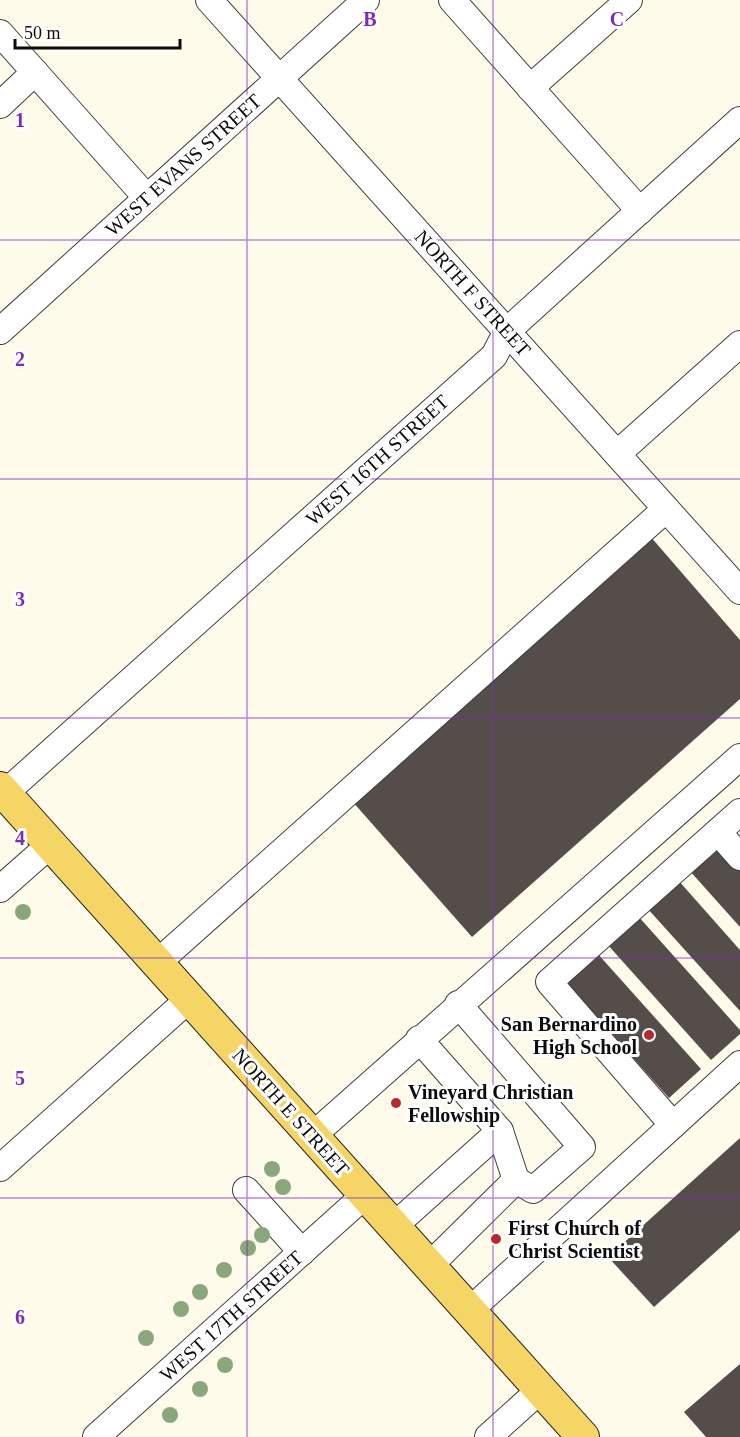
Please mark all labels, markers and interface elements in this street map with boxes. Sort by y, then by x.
text: B [363,8,377,30]
text: C [610,8,624,30]
scale bar [15,12,180,50]
text: 50 m [24,23,61,43]
street label: WEST EVANS STREET [101,89,265,241]
text: 1 [15,109,25,131]
street label: NORTH F STREET [411,225,535,361]
text: 2 [15,348,25,370]
street label: WEST 16TH STREET [301,390,453,530]
text: 3 [15,588,25,610]
text: 4 [15,827,25,849]
place label: San Bernardino High School [501,1013,637,1059]
marker: San Bernardino High School [642,1028,656,1042]
street label: NORTH E STREET [228,1044,354,1180]
text: 5 [15,1067,25,1089]
place label: Vineyard Christian Fellowship [408,1081,573,1127]
marker: Vineyard Christian Fellowship [389,1096,403,1110]
place label: First Church of Christ Scientist [508,1217,641,1262]
marker: First Church of Christ Scientist [489,1232,503,1246]
street label: WEST 17TH STREET [155,1246,307,1386]
text: 6 [15,1306,25,1328]

